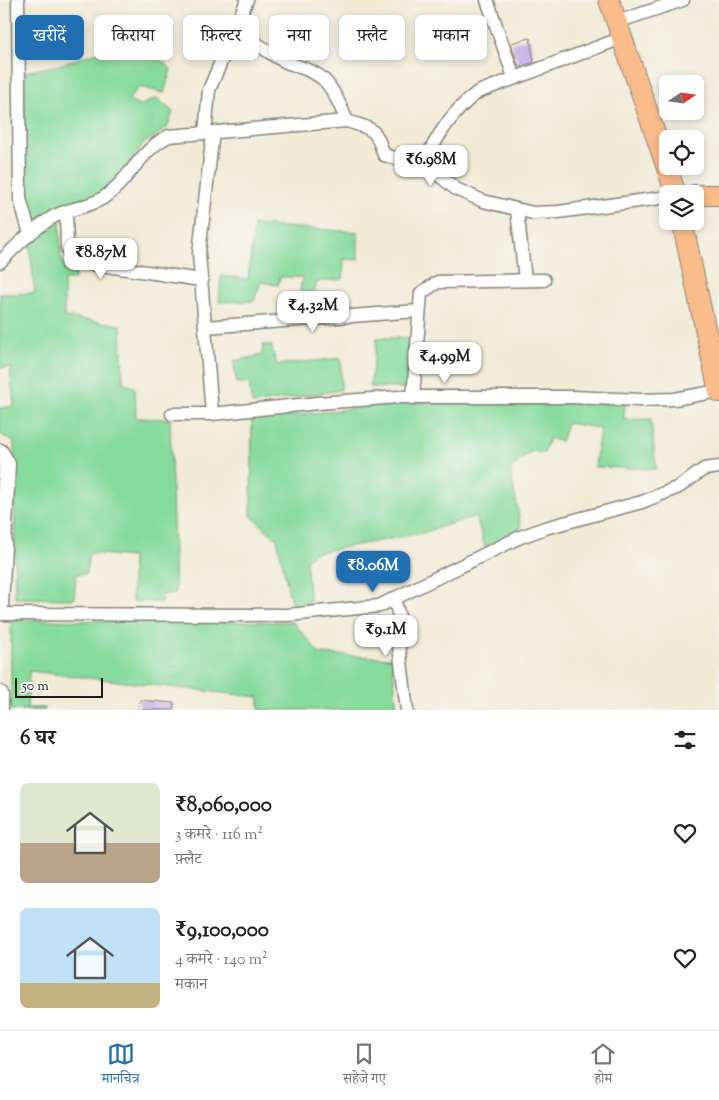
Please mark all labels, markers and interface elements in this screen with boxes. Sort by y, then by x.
chip: खरीदें [15,15,84,60]
chip: किराया [94,15,173,60]
chip: फ़िल्टर [183,15,259,60]
chip: नया [269,15,329,60]
chip: फ़्लैट [339,15,405,60]
chip: मकान [415,15,487,60]
north arrow [659,75,704,120]
map controls [659,75,704,230]
button: locate [659,130,704,175]
pin: ₹6.98M [390,144,472,187]
text: ₹6.98M [406,149,456,172]
button: layers [659,185,704,230]
pin: ₹8.87M [60,238,142,280]
text: ₹8.87M [75,242,127,265]
pin: ₹4.32M [272,290,354,333]
text: ₹4.32M [288,295,338,318]
pin: ₹4.99M [404,342,486,384]
text: ₹4.99M [419,346,471,369]
pin: ₹8.06M [332,550,414,593]
text: ₹8.06M [347,555,399,578]
pin: ₹9.1M [351,614,421,657]
text: ₹9.1M [366,619,407,642]
scale bar [15,675,102,698]
text: 50 m [22,677,49,697]
text: 6 घर [20,724,56,754]
icon: filters [671,726,699,754]
text: ₹8,060,000 [175,791,272,821]
icon: home [60,803,120,863]
icon: heart [671,819,699,847]
text: 3 कमरे · 116 m² [175,824,263,847]
text: फ़्लैट [175,849,202,872]
text: ₹9,100,000 [175,916,269,946]
icon: home [60,928,120,988]
icon: heart [671,944,699,972]
text: 4 कमरे · 140 m² [175,949,267,972]
text: मकान [175,974,207,997]
tab: मानचित्र [102,1040,140,1092]
tab: सहेजे गए [343,1040,386,1092]
tab: होम [589,1040,617,1092]

